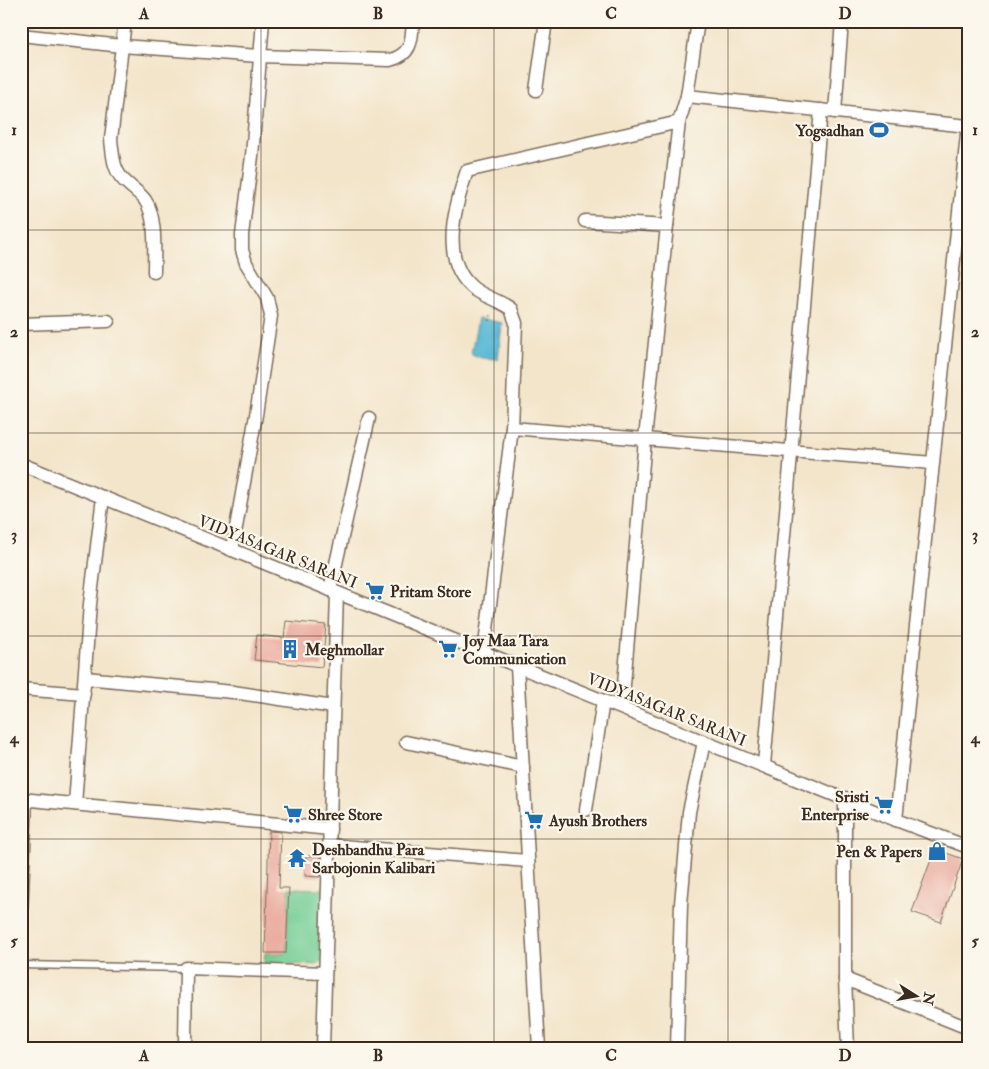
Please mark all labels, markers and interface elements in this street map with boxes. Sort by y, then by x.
text: A [138,4,150,24]
text: B [373,4,383,24]
text: C [605,4,617,24]
text: D [838,4,852,24]
sports icon: Yogsadhan [868,119,890,141]
text: 1 [11,120,17,140]
text: 1 [972,120,978,140]
place label: Yogsadhan [795,121,865,142]
text: 2 [10,322,18,342]
text: 2 [971,322,979,342]
street label: VIDYASAGAR SARANI [195,511,360,593]
text: 3 [11,525,17,545]
text: 3 [972,525,978,545]
supermarket icon: Pritam Store [364,580,386,602]
place label: Pritam Store [390,582,472,602]
place label: Joy Maa Tara Communication [462,631,567,669]
building icon: Meghmollar [279,638,301,660]
supermarket icon: Joy Maa Tara Communication [437,638,459,660]
place label: Meghmollar [304,640,385,661]
street label: VIDYASAGAR SARANI [584,669,749,751]
text: 4 [9,728,20,748]
text: 4 [970,728,981,748]
place label: Sristi Enterprise [801,787,870,826]
supermarket icon: Sristi Enterprise [873,794,895,816]
supermarket icon: Shree Store [282,803,304,825]
place label: Shree Store [308,805,383,825]
supermarket icon: Ayush Brothers [523,809,545,831]
place label: Ayush Brothers [548,811,648,832]
place label: Deshbandhu Para Sarbojonin Kalibari [312,840,436,878]
shop icon: Pen & Papers [926,840,948,862]
place label: Pen & Papers [836,842,923,863]
temple icon: Deshbandhu Para Sarbojonin Kalibari [286,847,308,869]
text: 5 [10,931,18,951]
text: 5 [971,931,979,951]
north arrow [892,972,942,1022]
text: N [919,990,938,1007]
text: A [138,1046,150,1066]
text: B [373,1046,383,1066]
text: C [605,1046,617,1066]
text: D [838,1046,852,1066]

